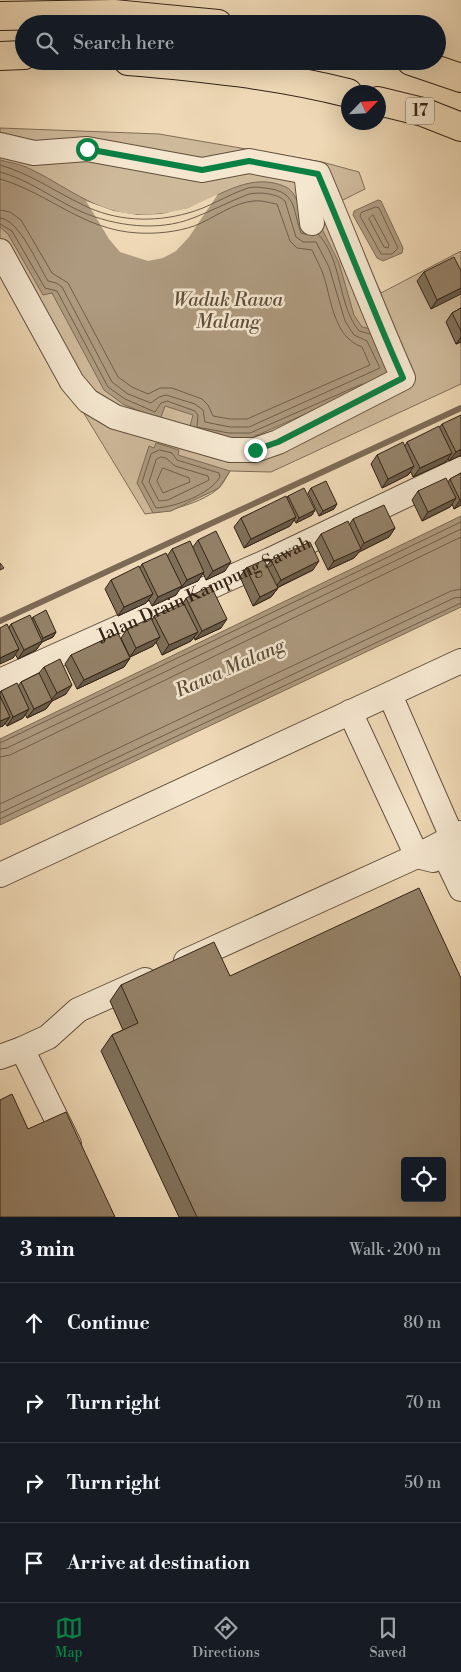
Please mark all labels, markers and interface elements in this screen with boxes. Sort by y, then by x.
search box [15,15,446,70]
icon: search [33,29,61,57]
text: Search here [73,31,174,55]
north arrow [341,85,386,130]
road number: 17 [406,98,434,124]
route start [76,138,99,161]
water label: Waduk Rawa Malang [173,288,283,334]
route end [244,439,267,462]
street label: Jalan Drain Kampung Sawah [93,531,315,648]
water label: Rawa Malang [171,633,290,703]
map controls [401,1157,446,1202]
button: locate [401,1157,446,1202]
text: 3 min [20,1237,75,1263]
text: Walk · 200 m [349,1240,441,1260]
icon: ahead [20,1309,48,1337]
text: Continue [67,1311,150,1335]
text: 80 m [403,1313,441,1333]
icon: right [20,1389,48,1417]
text: Turn right [67,1391,160,1415]
text: 70 m [405,1393,441,1413]
icon: right [20,1469,48,1497]
text: Turn right [67,1471,160,1495]
text: 50 m [404,1473,441,1493]
icon: arrive [20,1549,48,1577]
text: Arrive at destination [67,1551,250,1575]
tab: Map [55,1614,83,1662]
tab: Directions [192,1614,260,1662]
tab: Saved [369,1614,406,1662]

